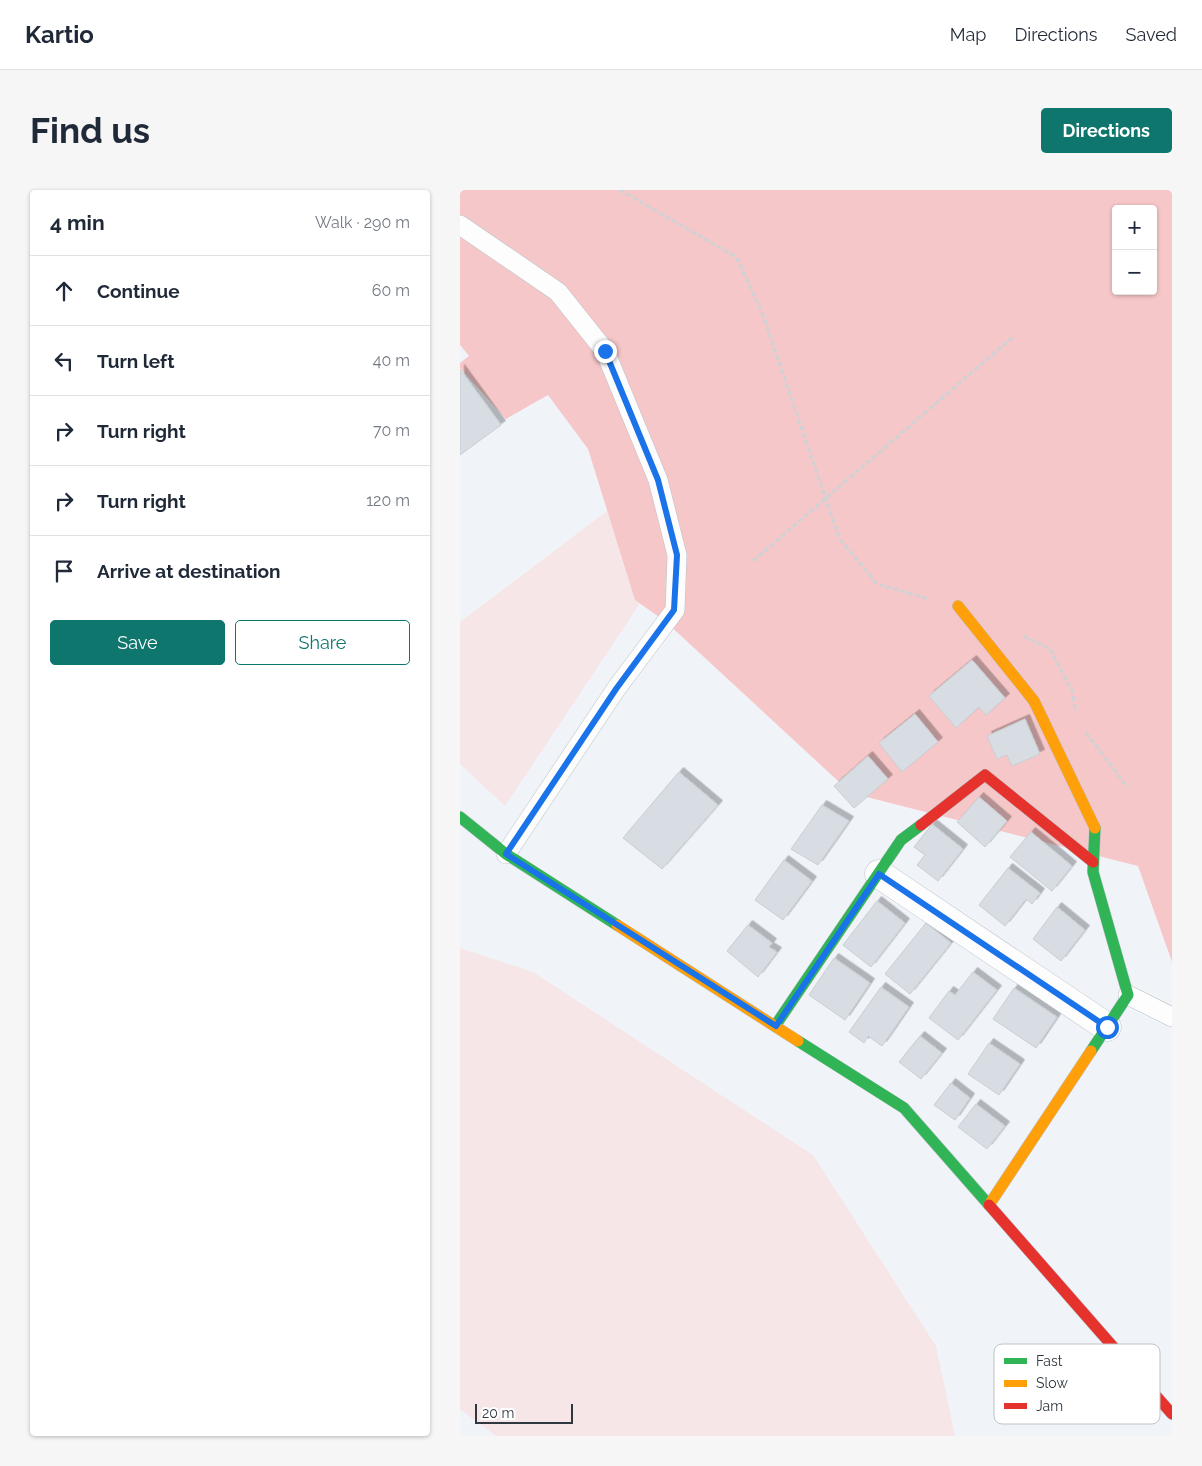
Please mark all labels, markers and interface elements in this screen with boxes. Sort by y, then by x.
text: Kartio [25,20,94,49]
text: Map [950,24,986,45]
text: Directions [1014,24,1098,45]
text: Saved [1126,24,1177,45]
button: Directions [1041,108,1172,153]
text: Find us [30,110,150,151]
map controls [1112,205,1157,295]
button: + [1112,205,1157,250]
text: 4 min [50,210,105,235]
text: Walk · 290 m [315,213,410,232]
button: − [1112,250,1157,295]
icon: ahead [50,277,78,305]
text: Continue [97,280,180,302]
text: 60 m [372,281,410,300]
route end [594,340,617,363]
icon: left [50,347,78,375]
text: Turn left [97,350,174,372]
text: 40 m [373,351,410,370]
icon: right [50,417,78,445]
text: Turn right [97,420,186,442]
text: 70 m [373,421,410,440]
icon: right [50,487,78,515]
text: Turn right [97,490,186,512]
text: 120 m [366,491,410,510]
icon: arrive [50,557,78,585]
text: Arrive at destination [97,560,281,582]
button: Save [50,620,225,665]
button: Share [235,620,410,665]
route start [1096,1016,1119,1039]
legend [994,1344,1160,1424]
text: Fast [1036,1353,1063,1369]
text: Slow [1036,1375,1068,1391]
text: Jam [1036,1398,1063,1414]
scale bar [475,1401,572,1424]
text: 20 m [482,1405,514,1421]

